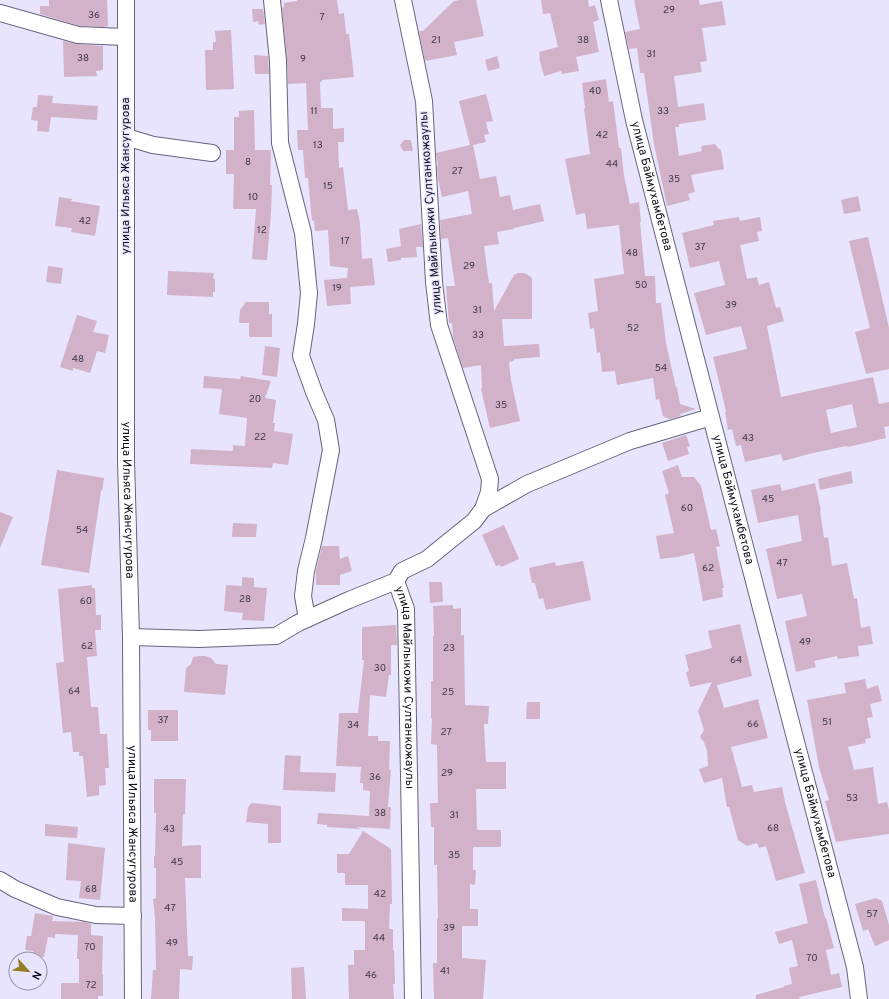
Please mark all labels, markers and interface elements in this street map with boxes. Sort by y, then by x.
house number: 29 [663,4,675,17]
house number: 36 [88,9,100,22]
house number: 7 [319,11,325,24]
house number: 21 [431,34,441,47]
house number: 38 [577,34,589,47]
house number: 31 [646,48,656,61]
house number: 38 [77,52,89,65]
house number: 9 [300,53,306,66]
house number: 40 [589,85,601,98]
street label: улица Ильяса Жансугурова [118,97,134,255]
house number: 11 [310,105,318,118]
house number: 33 [657,105,669,118]
street label: улица Майлыкожи Султанкожаулы [416,111,446,315]
street label: улица Баймухамбетова [627,120,676,253]
house number: 42 [596,129,608,142]
house number: 13 [313,139,323,152]
house number: 8 [245,156,251,169]
house number: 44 [606,158,618,171]
house number: 27 [451,165,463,178]
house number: 35 [668,173,680,186]
house number: 15 [323,180,333,193]
house number: 10 [248,191,258,204]
house number: 42 [79,215,91,228]
house number: 12 [257,224,267,237]
house number: 17 [341,235,349,248]
house number: 37 [694,241,706,254]
house number: 48 [626,247,638,260]
house number: 29 [463,260,475,273]
house number: 50 [635,279,647,292]
house number: 19 [332,282,342,295]
house number: 39 [725,299,737,312]
house number: 31 [472,304,482,317]
house number: 52 [627,322,639,335]
house number: 33 [472,329,484,342]
house number: 48 [72,353,84,366]
house number: 54 [655,362,667,375]
house number: 20 [249,393,261,406]
house number: 35 [495,399,507,412]
street label: улица Ильяса Жансугурова [118,421,137,579]
house number: 22 [254,431,266,444]
house number: 43 [742,432,754,445]
street label: улица Баймухамбетова [708,433,757,566]
house number: 45 [762,493,774,506]
house number: 60 [681,502,693,515]
house number: 54 [76,524,88,537]
house number: 47 [776,557,788,570]
house number: 62 [702,562,714,575]
street label: улица Майлыкожи Султанкожаулы [391,584,417,789]
house number: 28 [239,593,251,606]
house number: 60 [80,595,92,608]
house number: 49 [799,636,811,649]
house number: 62 [81,640,93,653]
house number: 23 [443,642,455,655]
house number: 64 [730,654,742,667]
house number: 30 [374,662,386,675]
house number: 64 [68,685,80,698]
house number: 25 [442,686,454,699]
house number: 37 [157,714,169,727]
house number: 51 [822,716,832,729]
house number: 66 [747,718,759,731]
house number: 34 [347,719,359,732]
house number: 27 [440,726,452,739]
street label: улица Ильяса Жансугурова [124,745,140,903]
street label: улица Баймухамбетова [790,747,839,880]
house number: 29 [441,767,453,780]
house number: 36 [369,771,381,784]
house number: 53 [846,792,858,805]
house number: 38 [374,807,386,820]
house number: 31 [449,809,459,822]
house number: 68 [767,822,779,835]
house number: 43 [163,823,175,836]
house number: 35 [448,849,460,862]
house number: 45 [171,856,183,869]
house number: 68 [85,883,97,896]
house number: 42 [374,888,386,901]
house number: 47 [164,902,176,915]
house number: 57 [866,908,878,921]
house number: 39 [443,922,455,935]
house number: 44 [373,932,385,945]
house number: 49 [166,937,178,950]
house number: 70 [84,941,96,954]
north arrow [8,951,48,991]
house number: 70 [806,952,818,965]
house number: 41 [440,965,450,978]
text: N [28,968,44,982]
house number: 46 [365,969,377,982]
house number: 72 [85,979,97,992]

